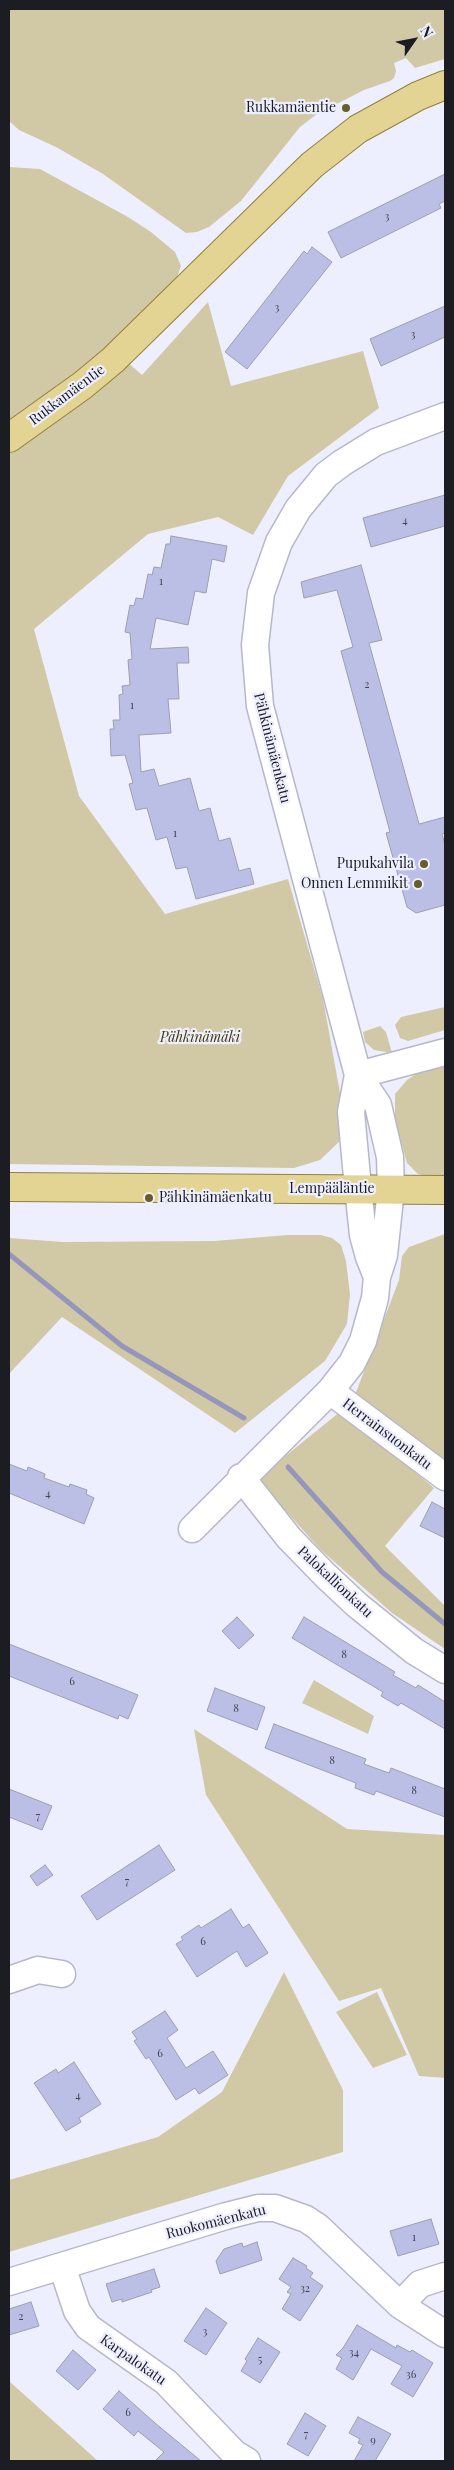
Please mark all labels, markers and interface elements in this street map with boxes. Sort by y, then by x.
north arrow [389,15,439,65]
text: N [416,22,438,41]
place label: Rukkamäentie [246,100,336,116]
marker: Rukkamäentie [340,102,352,114]
house number: 3 [385,210,389,224]
house number: 3 [275,301,279,315]
house number: 3 [411,328,415,342]
street label: Rukkamäentie [26,361,108,429]
house number: 4 [402,514,408,528]
house number: 1 [159,575,163,589]
house number: 2 [364,678,370,692]
street label: Pähkinämäenkatu [250,691,294,805]
house number: 1 [130,699,134,713]
house number: 1 [173,827,177,841]
place label: Pupukahvila [337,856,414,872]
marker: Pupukahvila [418,858,430,870]
place label: Onnen Lemmikit [301,876,408,892]
marker: Onnen Lemmikit [412,878,424,890]
park label: Pähkinämäki [160,1030,240,1046]
street label: Lempääläntie [289,1181,375,1197]
place label: Pähkinämäenkatu [159,1190,272,1206]
marker: Pähkinämäenkatu [143,1192,155,1204]
street label: Herrainsuonkatu [339,1395,435,1473]
house number: 4 [45,1487,51,1501]
street label: Palokallionkatu [294,1543,376,1621]
house number: 8 [341,1648,347,1662]
house number: 6 [69,1675,75,1689]
house number: 8 [233,1702,239,1716]
house number: 8 [329,1754,335,1768]
house number: 8 [411,1784,417,1798]
house number: 7 [36,1810,40,1824]
house number: 7 [125,1875,129,1889]
house number: 6 [200,1935,206,1949]
house number: 6 [157,2047,163,2061]
house number: 4 [75,2089,81,2103]
street label: Ruokomäenkatu [164,2201,268,2243]
house number: 1 [412,2231,416,2245]
house number: 32 [300,2282,310,2296]
house number: 2 [18,2310,24,2324]
house number: 3 [203,2325,207,2339]
street label: Karpalokatu [97,2331,169,2389]
house number: 34 [349,2346,359,2360]
house number: 5 [258,2353,262,2367]
house number: 36 [406,2368,416,2382]
house number: 6 [125,2406,131,2420]
house number: 7 [304,2428,308,2442]
house number: 9 [370,2434,376,2448]

